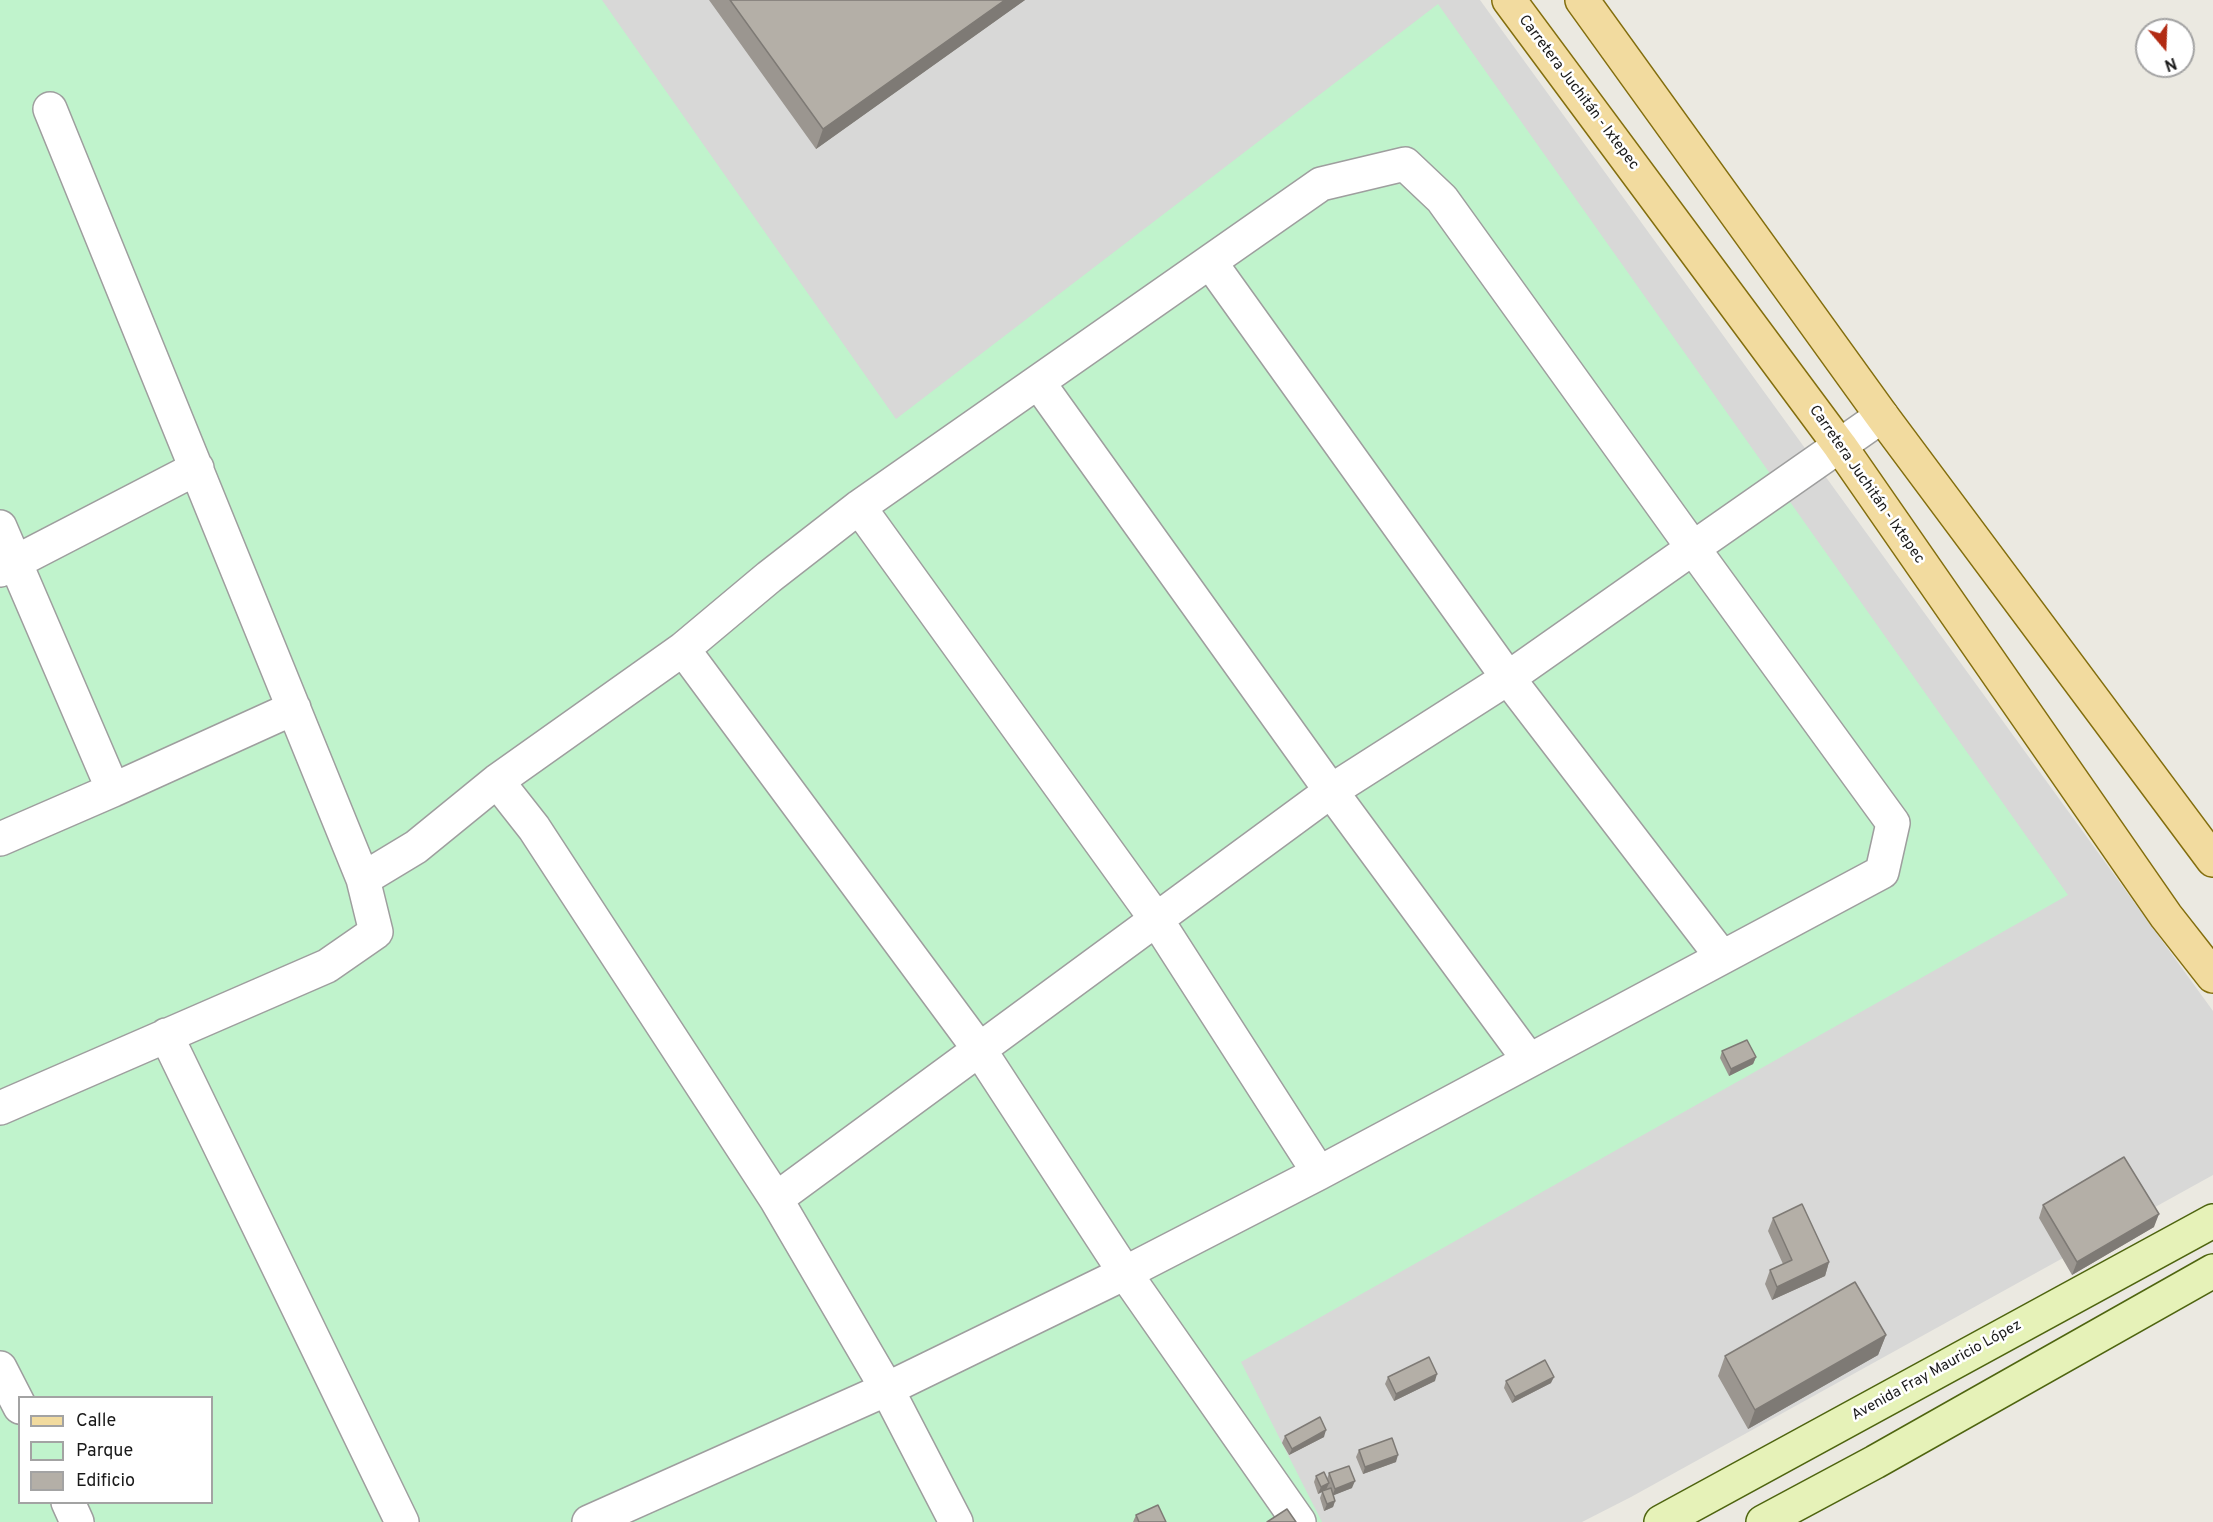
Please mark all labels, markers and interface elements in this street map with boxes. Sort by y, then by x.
street label: Carretera Juchitán - Ixtepec [1514,12,1642,174]
north arrow [2135,18,2195,78]
text: N [2162,52,2179,74]
street label: Carretera Juchitán - Ixtepec [1804,402,1928,568]
street label: Avenida Fray Mauricio López [1849,1317,2025,1425]
legend [18,1396,213,1504]
text: Calle [76,1410,116,1433]
text: Parque [76,1440,133,1463]
text: Edificio [76,1470,135,1493]

